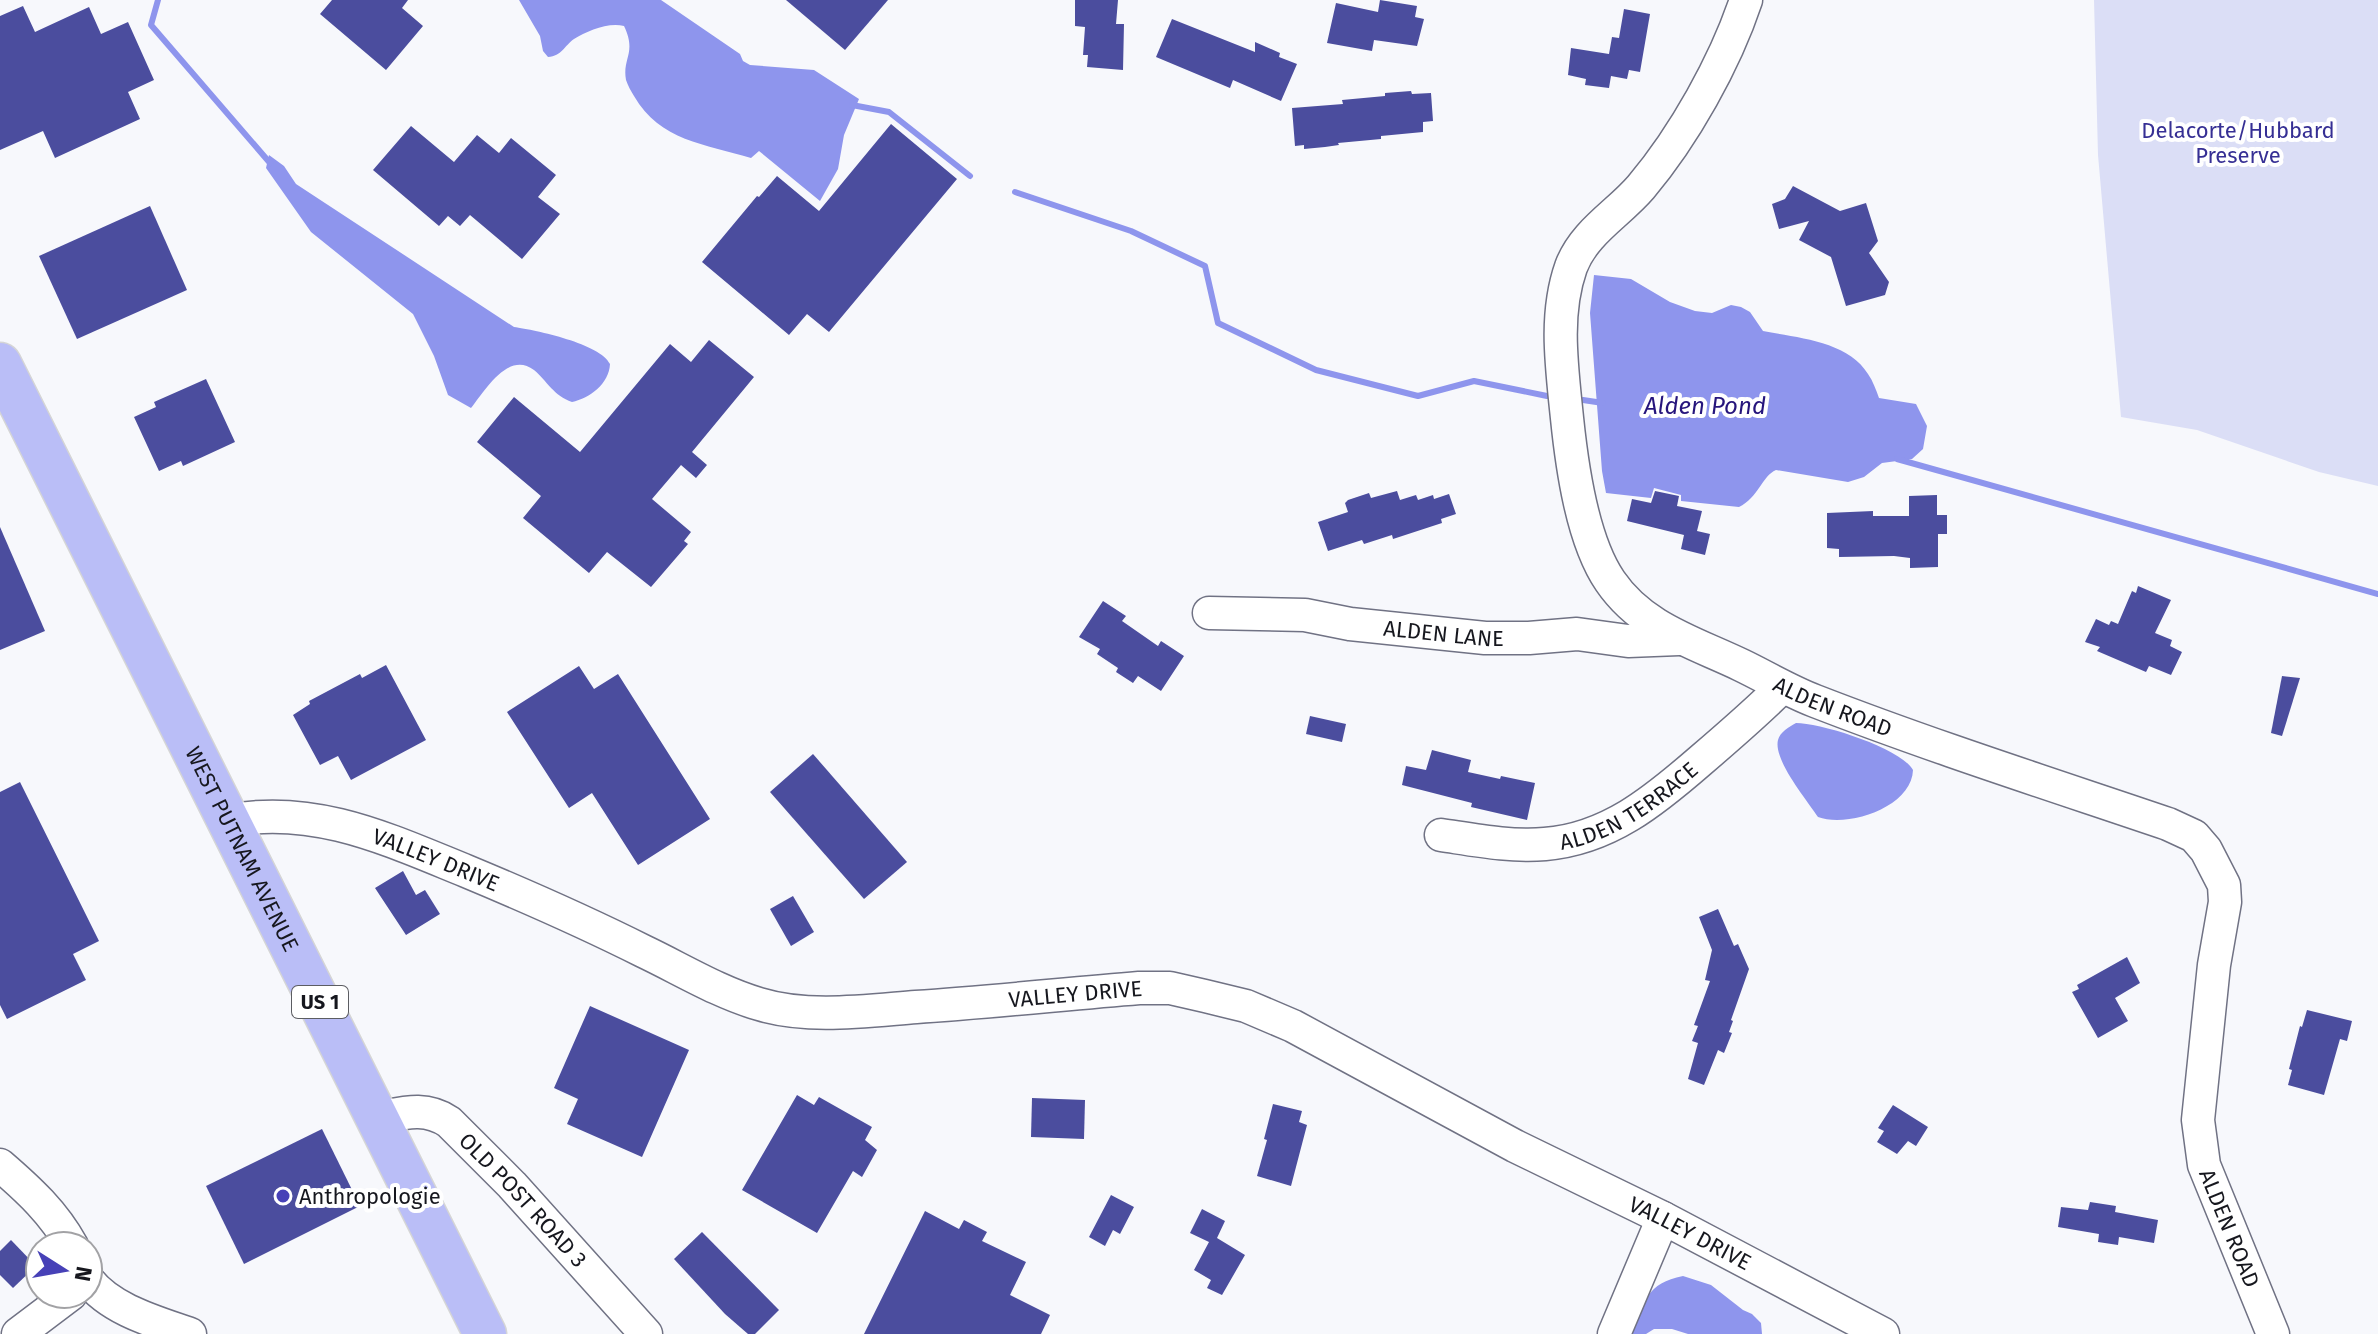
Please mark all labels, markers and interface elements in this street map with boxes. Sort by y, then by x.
park label: Delacorte/Hubbard Preserve [2141,117,2335,169]
water label: Alden Pond [1643,392,1766,420]
street label: ALDEN LANE [1382,614,1504,652]
street label: ALDEN ROAD [1769,670,1896,742]
street label: WEST PUTNAM AVENUE [180,742,305,956]
street label: ALDEN TERRACE [1557,756,1703,855]
street label: VALLEY DRIVE [369,822,503,897]
street label: VALLEY DRIVE [1007,974,1143,1013]
road number: US 1 [292,986,348,1018]
street label: OLD POST ROAD 3 [454,1127,593,1273]
street label: ALDEN ROAD [2194,1165,2266,1291]
place label: Anthropologie [299,1183,441,1210]
marker: Anthropologie [274,1187,292,1205]
street label: VALLEY DRIVE [1625,1190,1756,1276]
north arrow [24,1230,104,1310]
text: N [68,1264,98,1283]

